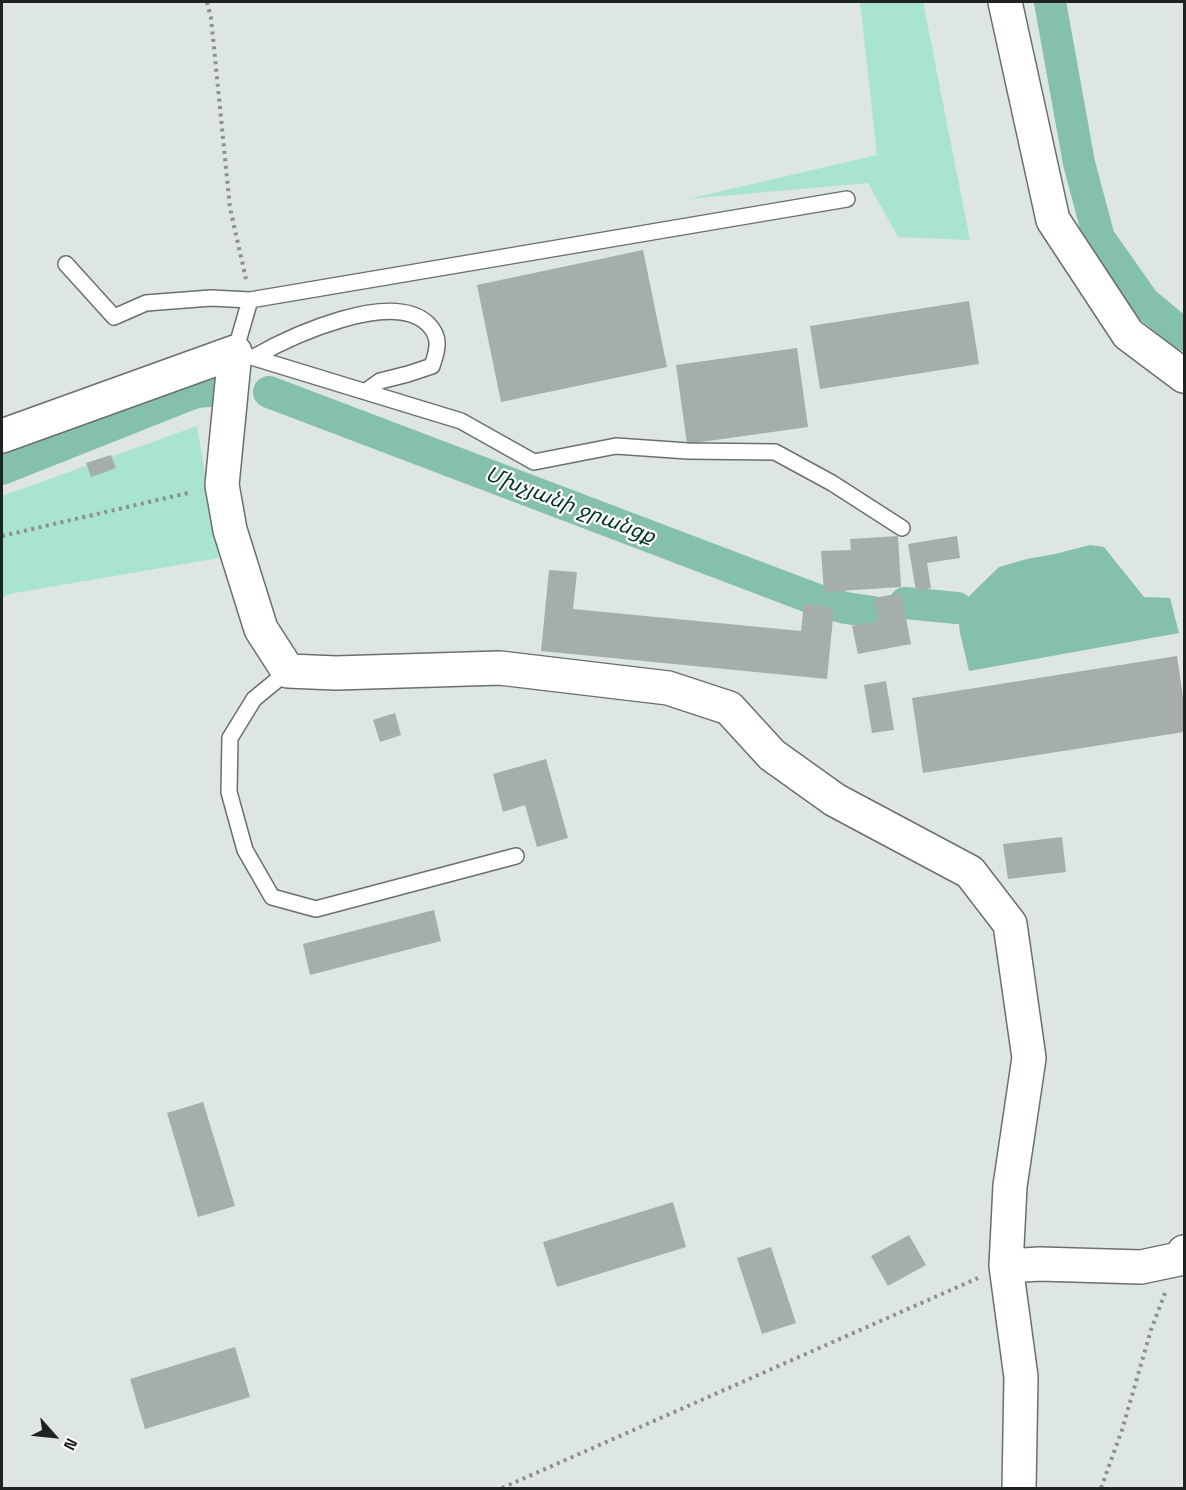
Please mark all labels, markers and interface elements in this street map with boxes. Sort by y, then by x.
water label: Մխչյանի ջրանցք [482,462,658,550]
north arrow [24,1406,84,1466]
text: N [59,1435,82,1454]

